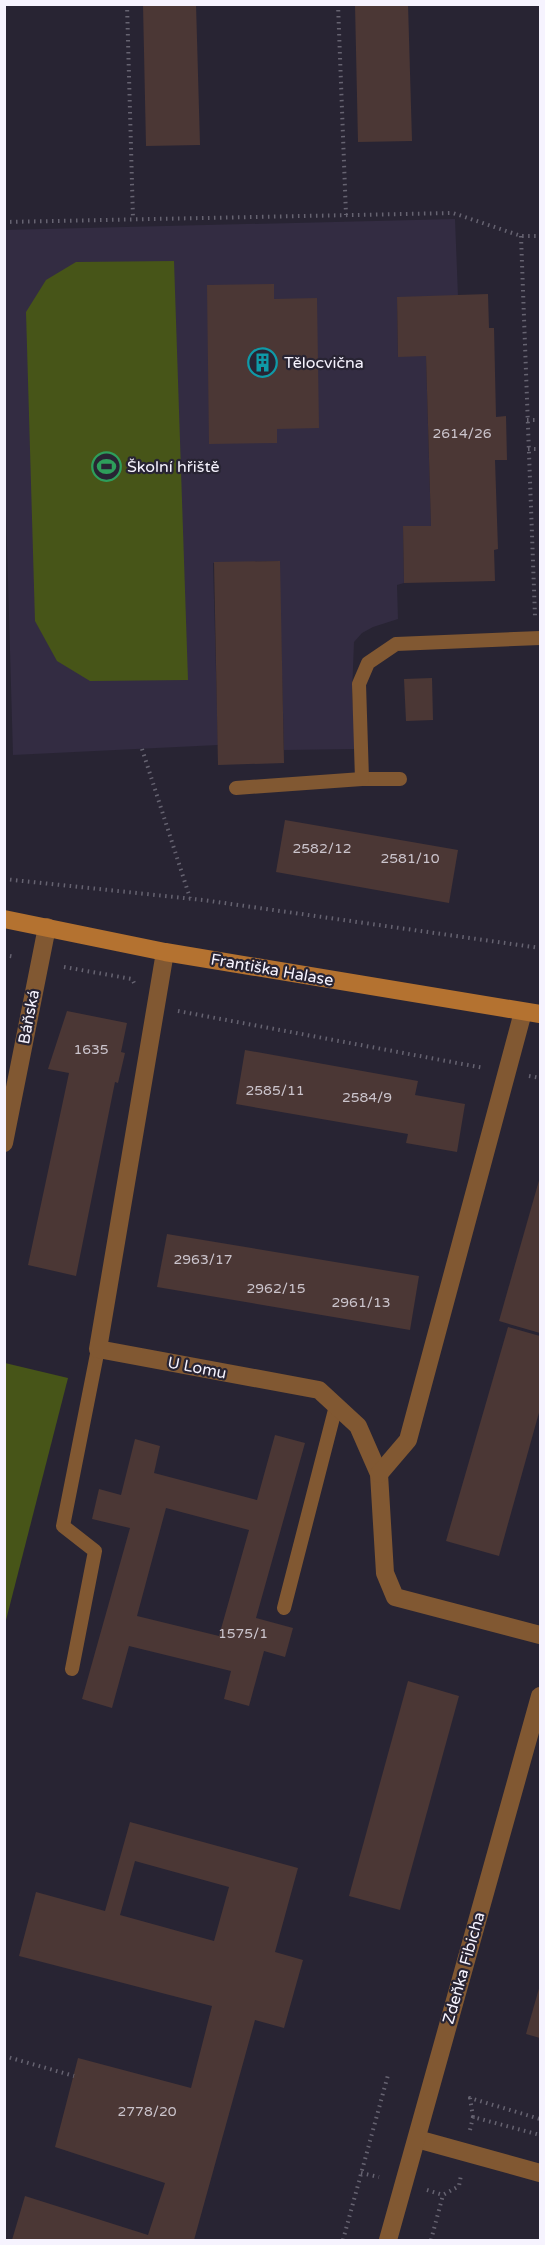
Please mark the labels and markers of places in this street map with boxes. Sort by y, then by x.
building icon: Tělocvična [247,347,279,379]
place label: Tělocvična [284,353,364,373]
sports icon: Školní hřiště [90,451,122,483]
place label: Školní hřiště [127,457,219,477]

